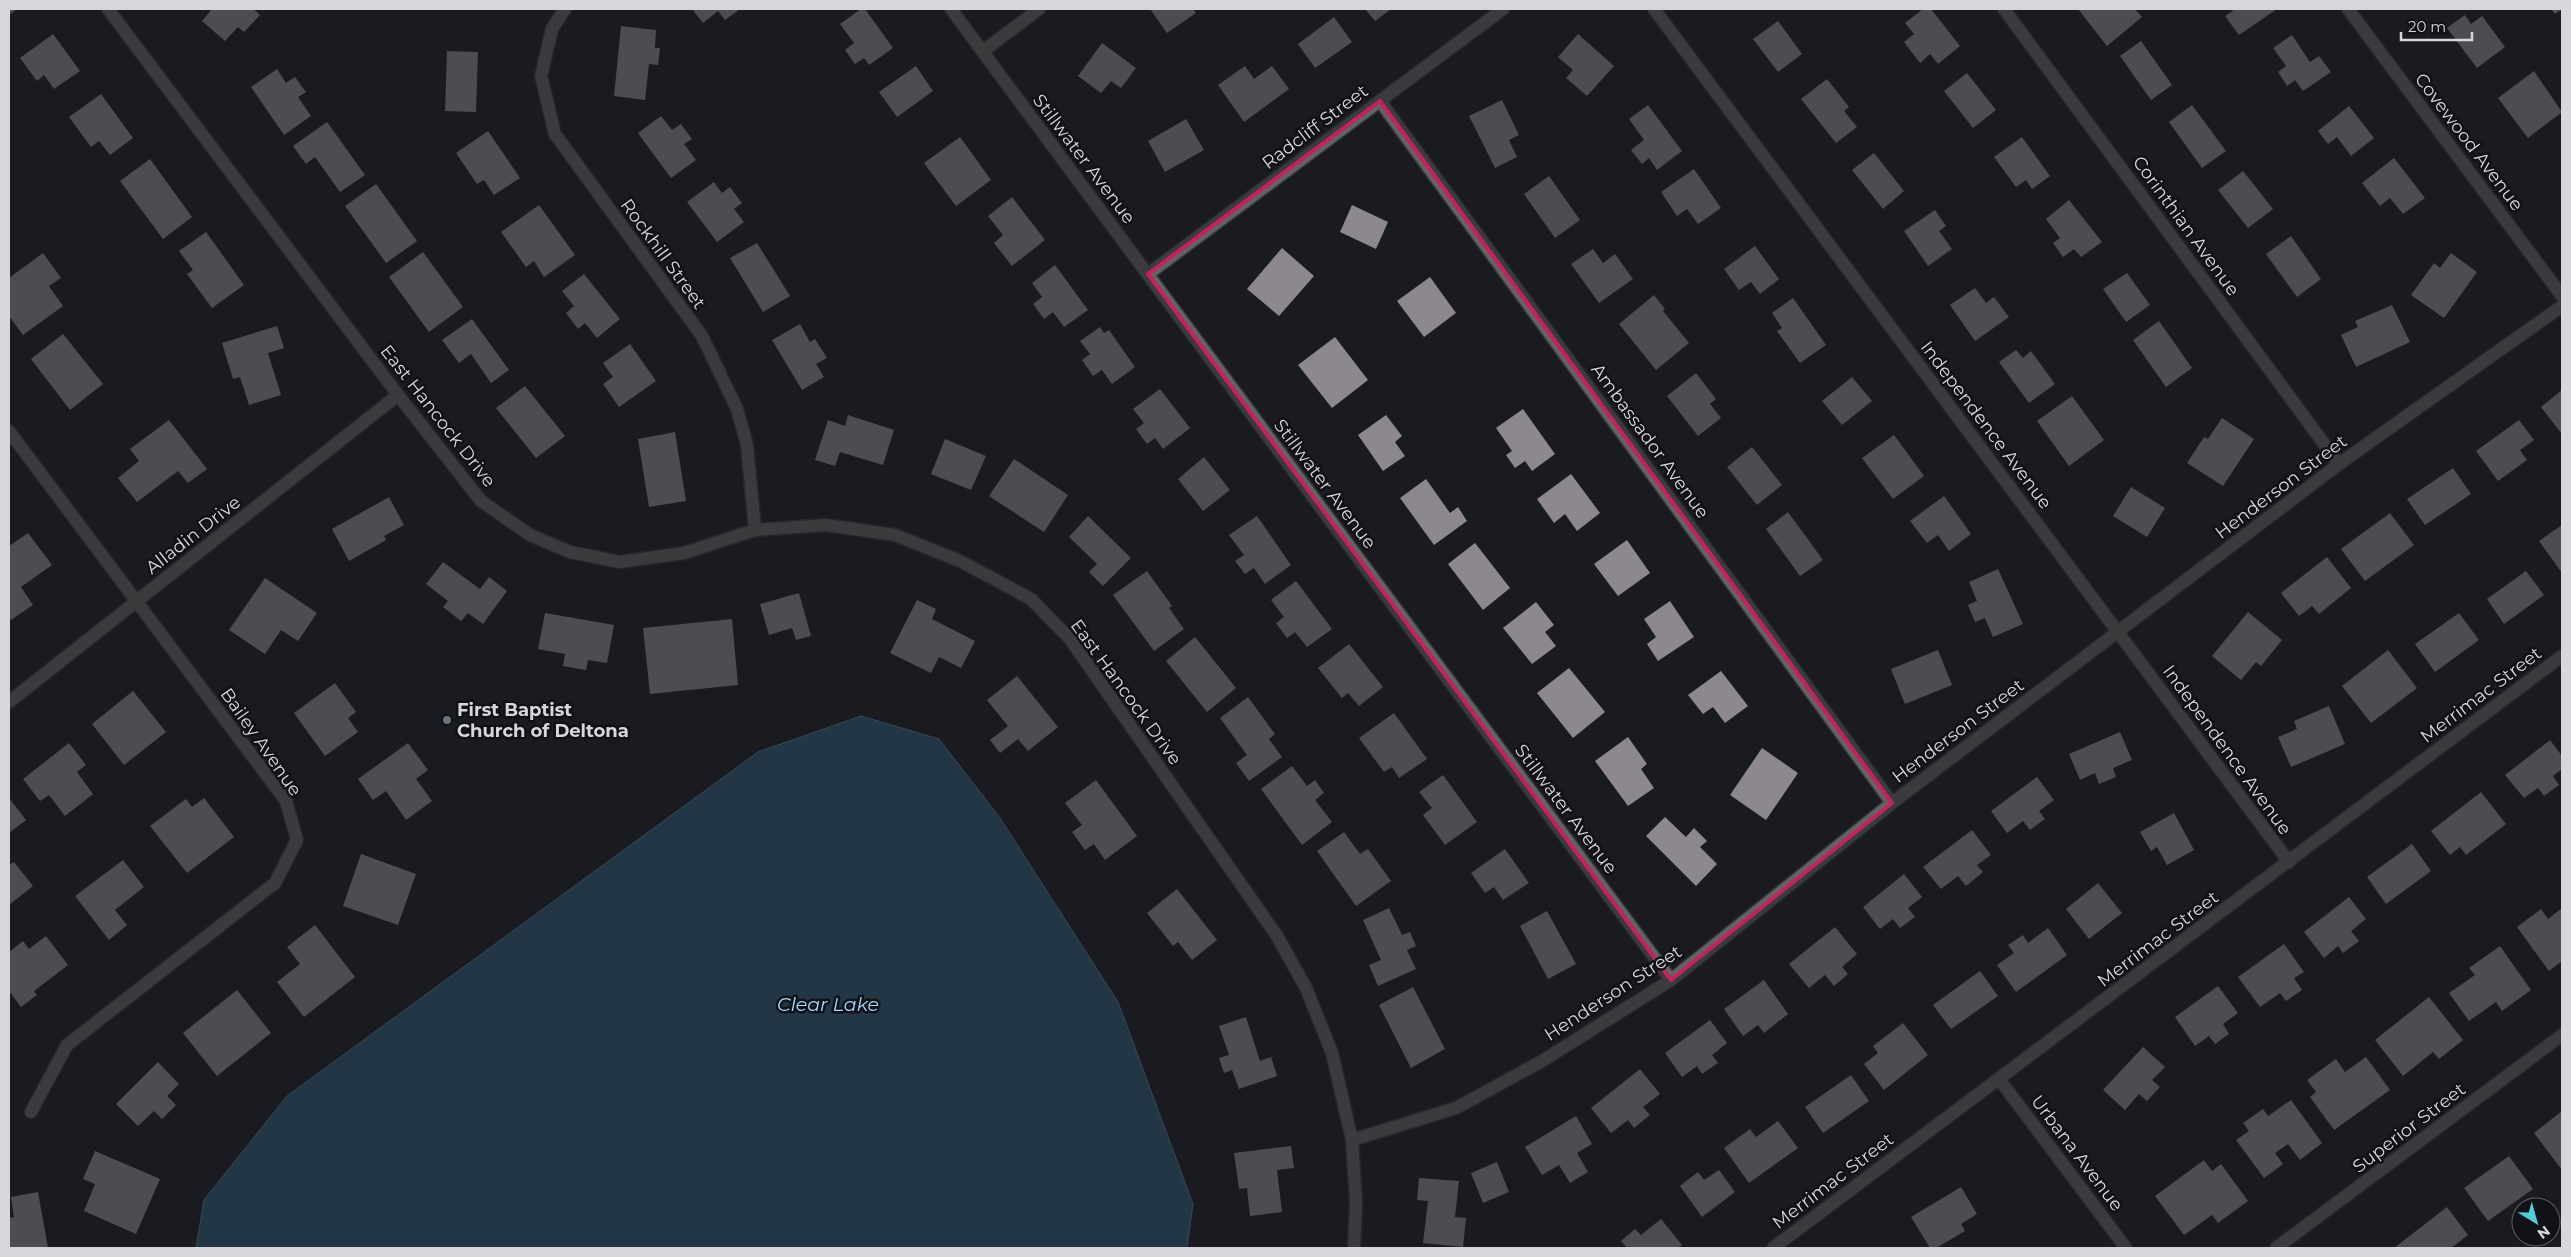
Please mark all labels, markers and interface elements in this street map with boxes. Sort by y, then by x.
scale bar [2401,10,2472,42]
text: 20 m [2408,17,2446,36]
street label: Covewood Avenue [2410,69,2528,215]
street label: Radcliff Street [1258,80,1372,174]
street label: Stillwater Avenue [1028,90,1140,228]
street label: Corinthian Avenue [2128,152,2244,300]
street label: Rockhill Street [616,195,710,313]
street label: Independence Avenue [1916,337,2056,513]
street label: East Hancock Drive [376,340,501,492]
street label: Ambassador Avenue [1586,359,1714,523]
street label: Stillwater Avenue [1269,415,1381,553]
street label: Henderson Street [2211,430,2351,544]
street label: Alladin Drive [141,491,245,579]
street label: East Hancock Drive [1066,615,1186,769]
street label: Merrimac Street [2416,642,2546,748]
street label: Independence Avenue [2158,661,2296,839]
street label: Henderson Street [1888,674,2028,788]
street label: Bailey Avenue [216,684,307,800]
place label: First Baptist Church of Deltona [457,699,629,742]
marker: First Baptist Church of Deltona [441,714,453,726]
street label: Stillwater Avenue [1510,740,1622,878]
street label: Merrimac Street [2093,886,2223,992]
street label: Henderson Street [1540,940,1686,1046]
water label: Clear Lake [777,993,879,1016]
street label: Superior Street [2348,1078,2470,1178]
street label: Urbana Avenue [2026,1091,2128,1215]
street label: Merrimac Street [1768,1128,1898,1234]
north arrow [2511,1197,2561,1247]
text: N [2534,1222,2554,1243]

